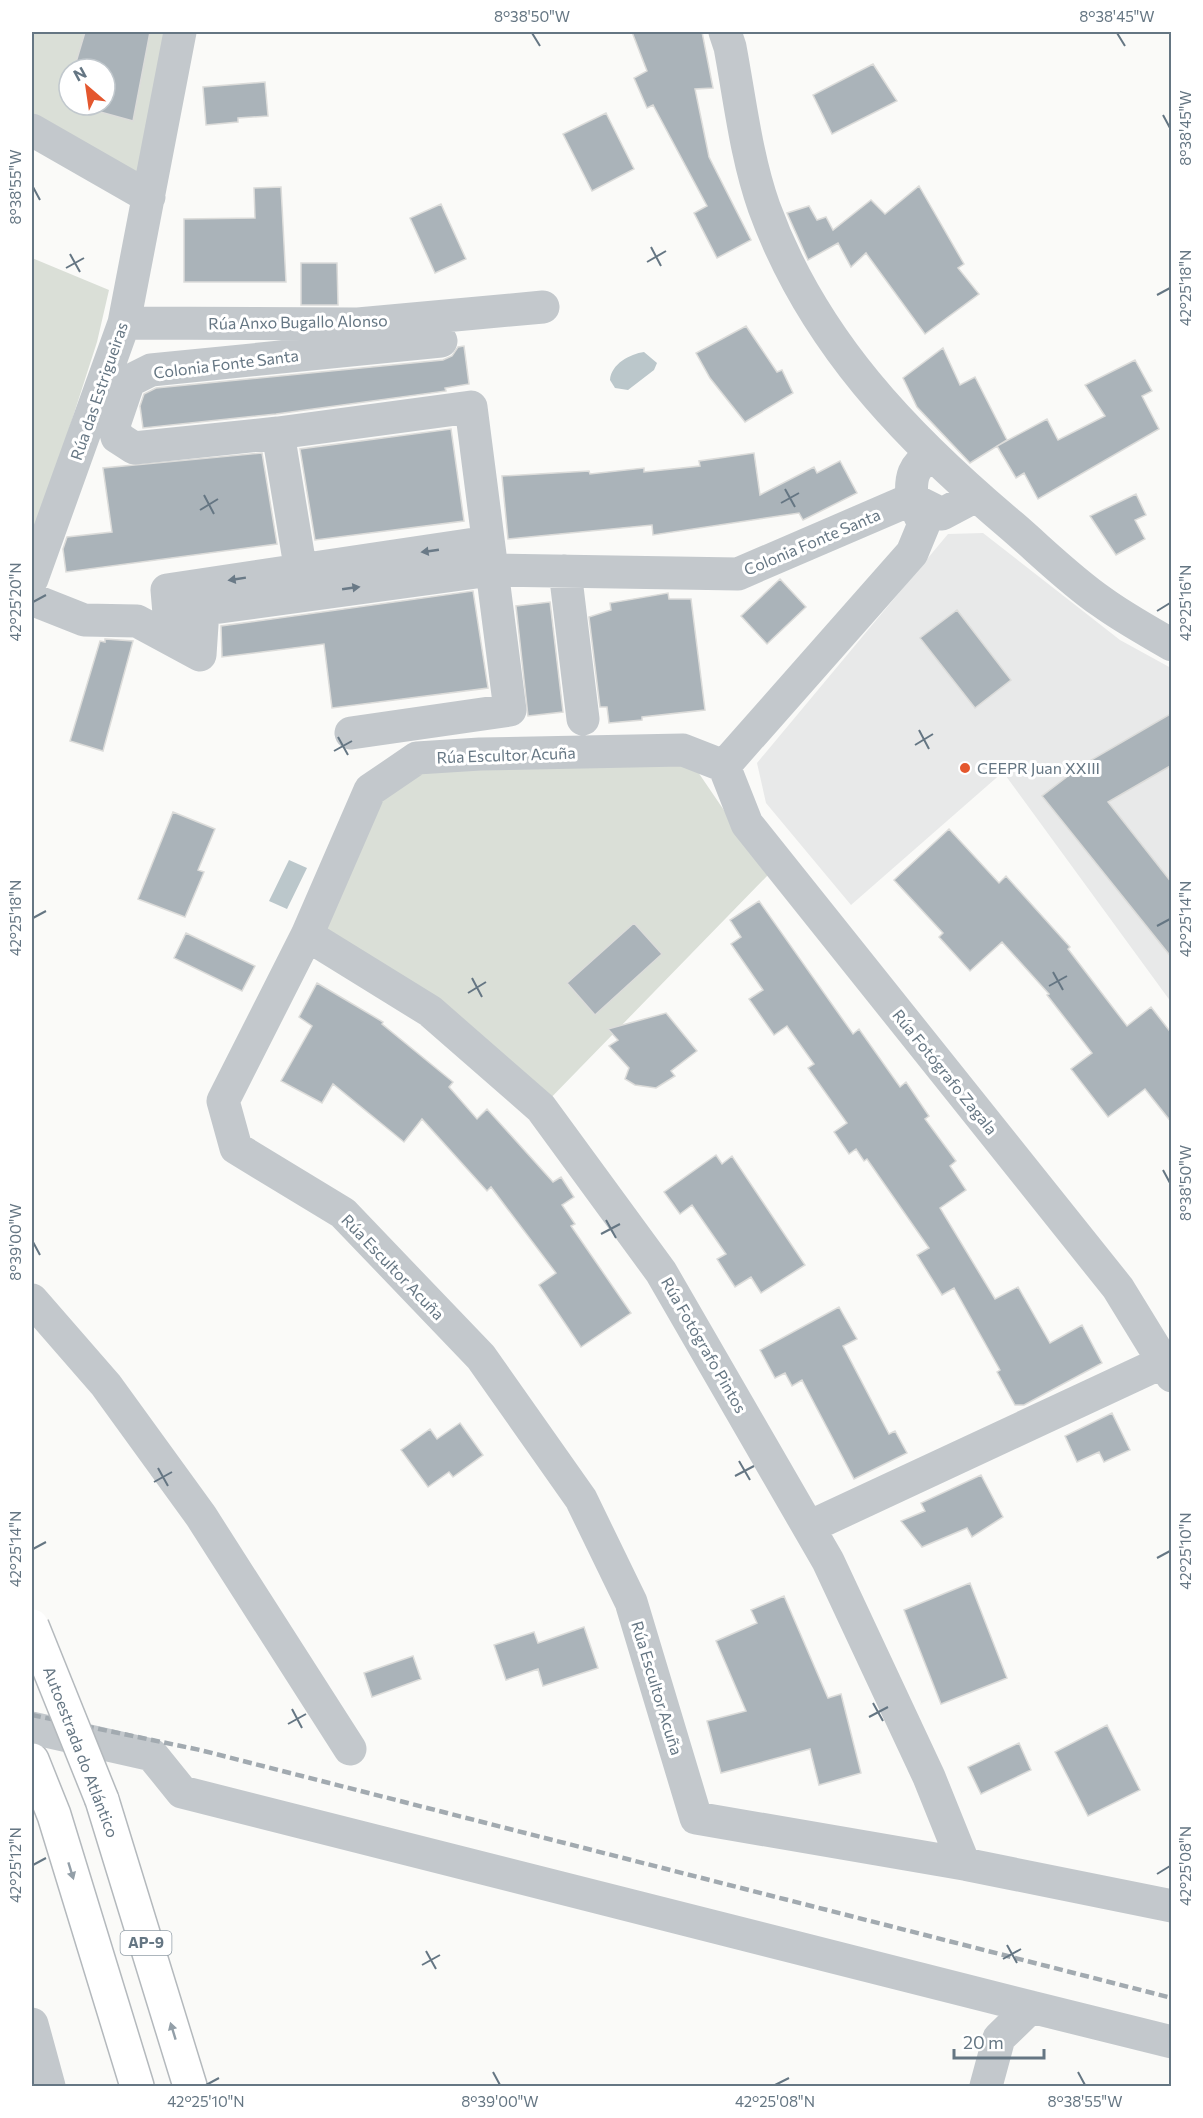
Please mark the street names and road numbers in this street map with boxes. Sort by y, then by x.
street label: Rúa Anxo Bugallo Alonso [208,310,388,333]
street label: Rúa das Estrigueiras [66,319,131,462]
street label: Colonia Fonte Santa [152,345,300,382]
street label: Colonia Fonte Santa [741,504,883,579]
street label: Rúa Escultor Acuña [436,743,576,766]
street label: Rúa Fotógrafo Zagala [889,1005,1002,1138]
street label: Rúa Escultor Acuña [338,1210,449,1323]
street label: Rúa Fotógrafo Pintos [658,1274,751,1416]
street label: Rúa Escultor Acuña [628,1619,687,1757]
street label: Autoestrada do Atlántico [40,1664,123,1840]
road number: AP-9 [120,1931,172,1955]

